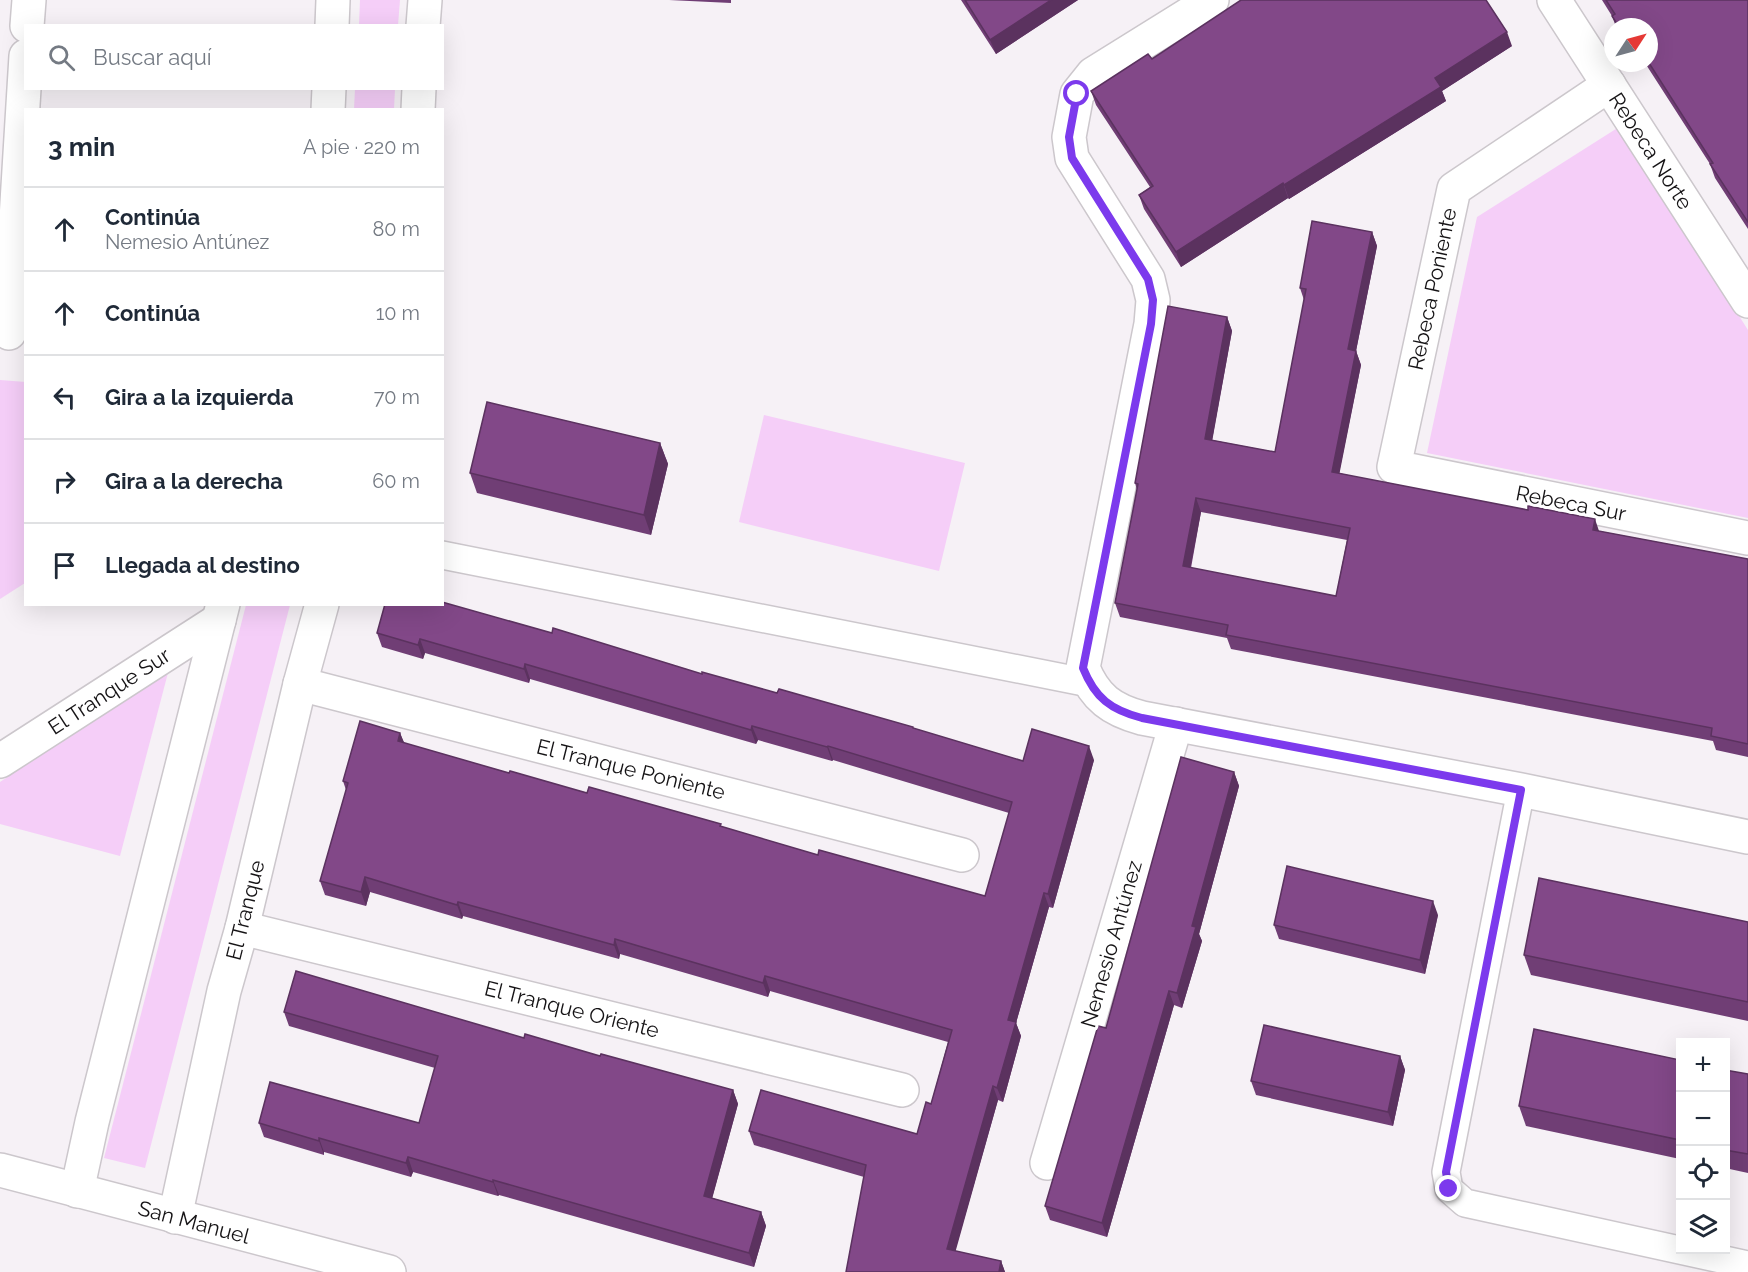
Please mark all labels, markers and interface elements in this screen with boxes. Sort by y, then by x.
north arrow [1604,18,1658,72]
search box [24,24,444,90]
icon: search [45,41,78,74]
text: Buscar aquí [93,44,212,70]
route start [1063,80,1089,106]
street label: Rebeca Norte [1604,88,1698,214]
text: 3 min [48,132,115,162]
text: A pie · 220 m [303,135,420,159]
text: Continúa [105,204,200,230]
street label: Rebeca Poniente [1403,206,1461,372]
icon: ahead [48,213,81,246]
text: 80 m [372,217,420,241]
text: Nemesio Antúnez [105,230,269,254]
icon: ahead [48,297,81,330]
text: Continúa [105,300,200,326]
text: 10 m [376,301,420,325]
icon: left [48,381,81,414]
text: Gira a la izquierda [105,384,294,410]
text: 70 m [374,385,420,409]
icon: right [48,465,81,498]
text: Gira a la derecha [105,468,283,494]
text: 60 m [372,469,420,493]
street label: Rebeca Sur [1514,480,1629,526]
icon: arrive [48,549,81,582]
text: Llegada al destino [105,552,300,578]
street label: El Tranque Sur [43,642,175,740]
street label: El Tranque Poniente [534,733,728,805]
street label: El Tranque [220,857,270,963]
street label: Nemesio Antúnez [1075,858,1147,1030]
street label: El Tranque Oriente [482,975,662,1043]
map controls [1676,1038,1730,1254]
button: + [1676,1038,1730,1092]
button: − [1676,1092,1730,1146]
button: locate [1676,1146,1730,1200]
route end [1435,1175,1461,1201]
street label: San Manuel [136,1195,253,1249]
button: layers [1676,1200,1730,1254]

